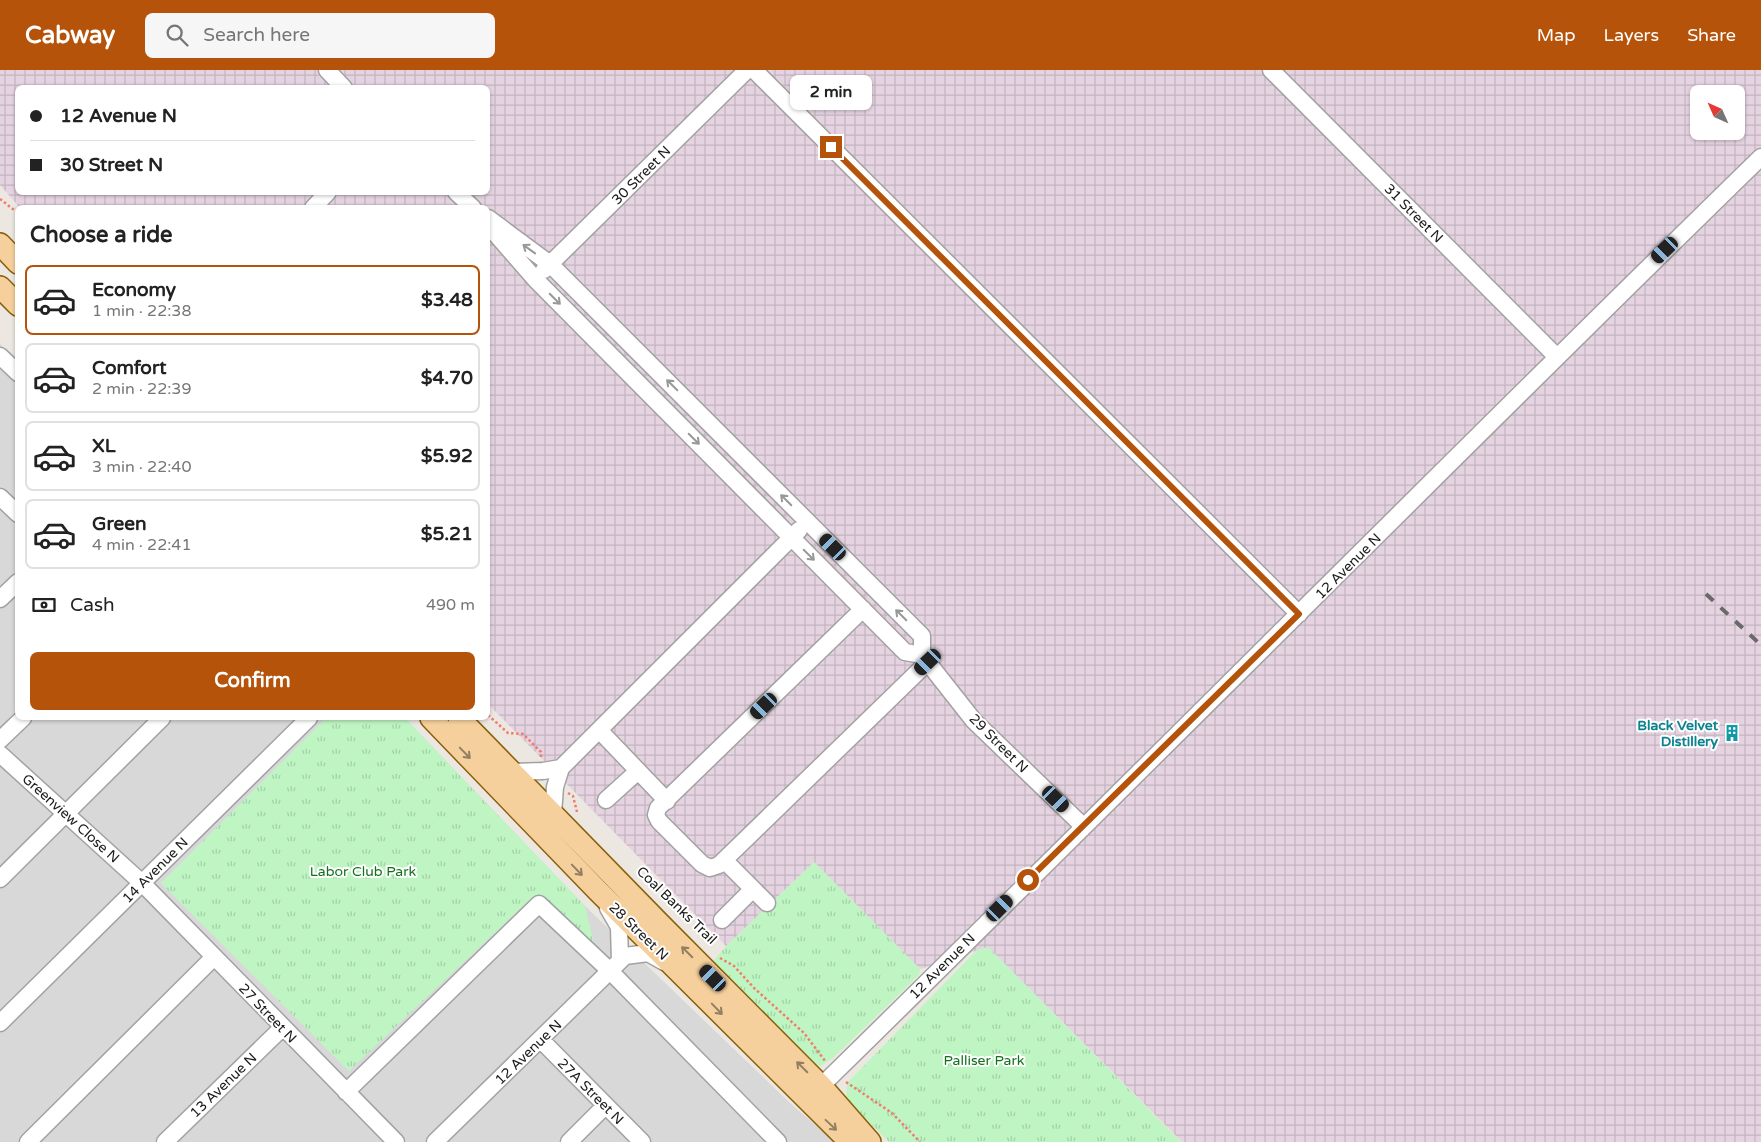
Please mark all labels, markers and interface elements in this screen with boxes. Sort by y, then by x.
search box [145,13,495,58]
text: Cabway [25,21,115,50]
icon: search [163,21,191,49]
text: Search here [203,24,310,46]
text: Map [1537,24,1576,46]
text: Layers [1604,24,1659,46]
text: Share [1687,24,1736,46]
callout: 2 min [790,75,872,110]
text: 2 min [810,82,852,102]
north arrow [1690,85,1745,140]
map controls [1690,85,1745,140]
text: 12 Avenue N [60,105,177,127]
route end [820,136,842,158]
street label: 30 Street N [608,142,674,208]
text: 30 Street N [60,154,163,176]
street label: 31 Street N [1381,180,1447,246]
text: Choose a ride [30,222,173,248]
car [1649,234,1681,266]
one-way arrow [523,243,536,254]
icon: car [32,278,77,323]
text: Economy [92,279,176,301]
text: $3.48 [421,289,473,311]
one-way arrow [549,293,561,305]
text: 1 min · 22:38 [92,301,191,321]
icon: car [32,356,77,401]
text: Comfort [92,357,166,379]
text: $4.70 [421,367,473,389]
text: 2 min · 22:39 [92,379,191,399]
one-way arrow [665,379,678,391]
one-way arrow [688,433,700,445]
icon: car [32,434,77,479]
text: XL [92,435,116,457]
text: $5.92 [421,445,473,467]
text: 3 min · 22:40 [92,457,191,477]
one-way arrow [780,494,793,506]
icon: car [32,512,77,557]
text: Green [92,513,146,535]
text: $5.21 [421,523,473,545]
street label: 12 Avenue N [1312,530,1385,603]
car [817,531,848,563]
text: 4 min · 22:41 [92,535,191,555]
one-way arrow [802,548,814,560]
icon: cash [30,591,58,619]
text: Cash [70,594,115,616]
text: 490 m [426,595,475,615]
one-way arrow [895,609,907,621]
car [911,646,944,678]
button: Confirm [30,652,475,710]
car [747,690,780,722]
street label: 29 Street N [966,710,1032,776]
place label: Black Velvet Distillery [1637,717,1719,750]
building icon: Black Velvet Distillery [1722,723,1742,743]
one-way arrow [459,746,471,759]
street label: Greenview Close N [19,770,123,866]
car [1040,783,1072,815]
street label: 14 Avenue N [119,834,192,907]
park label: Labor Club Park [310,863,417,880]
one-way arrow [571,863,583,876]
street label: Coal Banks Trail [633,863,720,948]
route start [1017,869,1039,891]
car [984,892,1015,924]
street label: 28 Street N [605,899,672,964]
street label: 12 Avenue N [906,930,979,1003]
one-way arrow [681,946,694,958]
car [697,962,728,994]
street label: 27 Street N [235,980,300,1047]
one-way arrow [711,1003,723,1016]
street label: 12 Avenue N [491,1016,565,1088]
street label: 13 Avenue N [186,1049,260,1121]
park label: Palliser Park [944,1052,1025,1069]
street label: 27A Street N [554,1055,627,1128]
one-way arrow [796,1061,809,1073]
one-way arrow [825,1119,838,1131]

